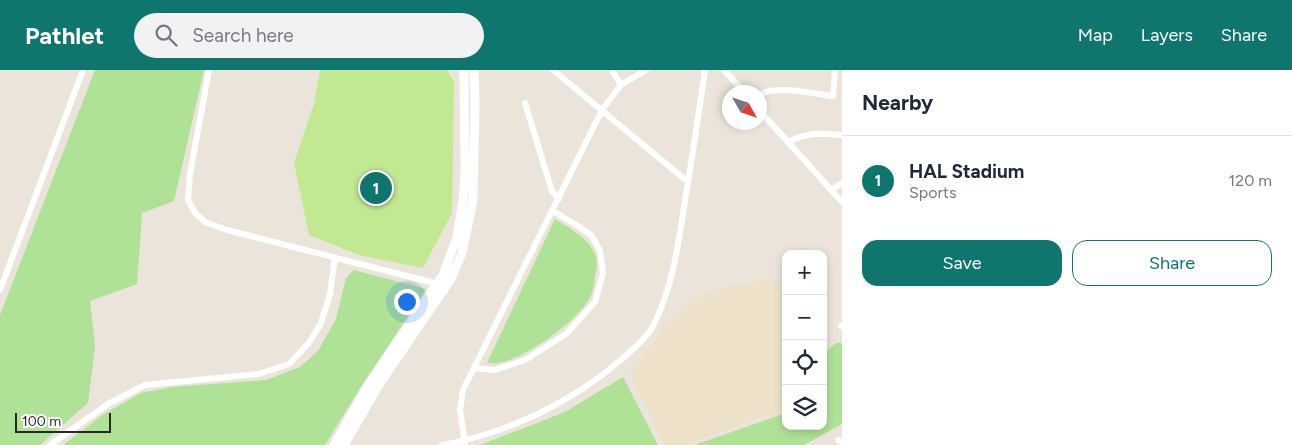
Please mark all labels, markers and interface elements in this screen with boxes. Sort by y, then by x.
search box [134,13,484,58]
text: Pathlet [25,21,104,50]
icon: search [152,21,180,49]
text: Search here [192,24,294,47]
text: Map [1078,24,1113,46]
text: Layers [1141,24,1193,46]
text: Share [1221,24,1267,46]
north arrow [722,85,767,130]
text: Nearby [862,90,933,115]
text: HAL Stadium [909,160,1024,183]
pin: 1 [360,169,392,207]
text: 1 [875,171,881,190]
text: 120 m [1229,171,1272,190]
text: Sports [909,183,956,202]
button: Save [862,240,1062,286]
button: Share [1072,240,1272,286]
map controls [782,250,827,430]
button: + [782,250,827,295]
your location [394,289,420,315]
button: − [782,295,827,340]
button: locate [782,340,827,385]
button: layers [782,385,827,430]
scale bar [15,410,111,433]
text: 100 m [22,413,61,430]

